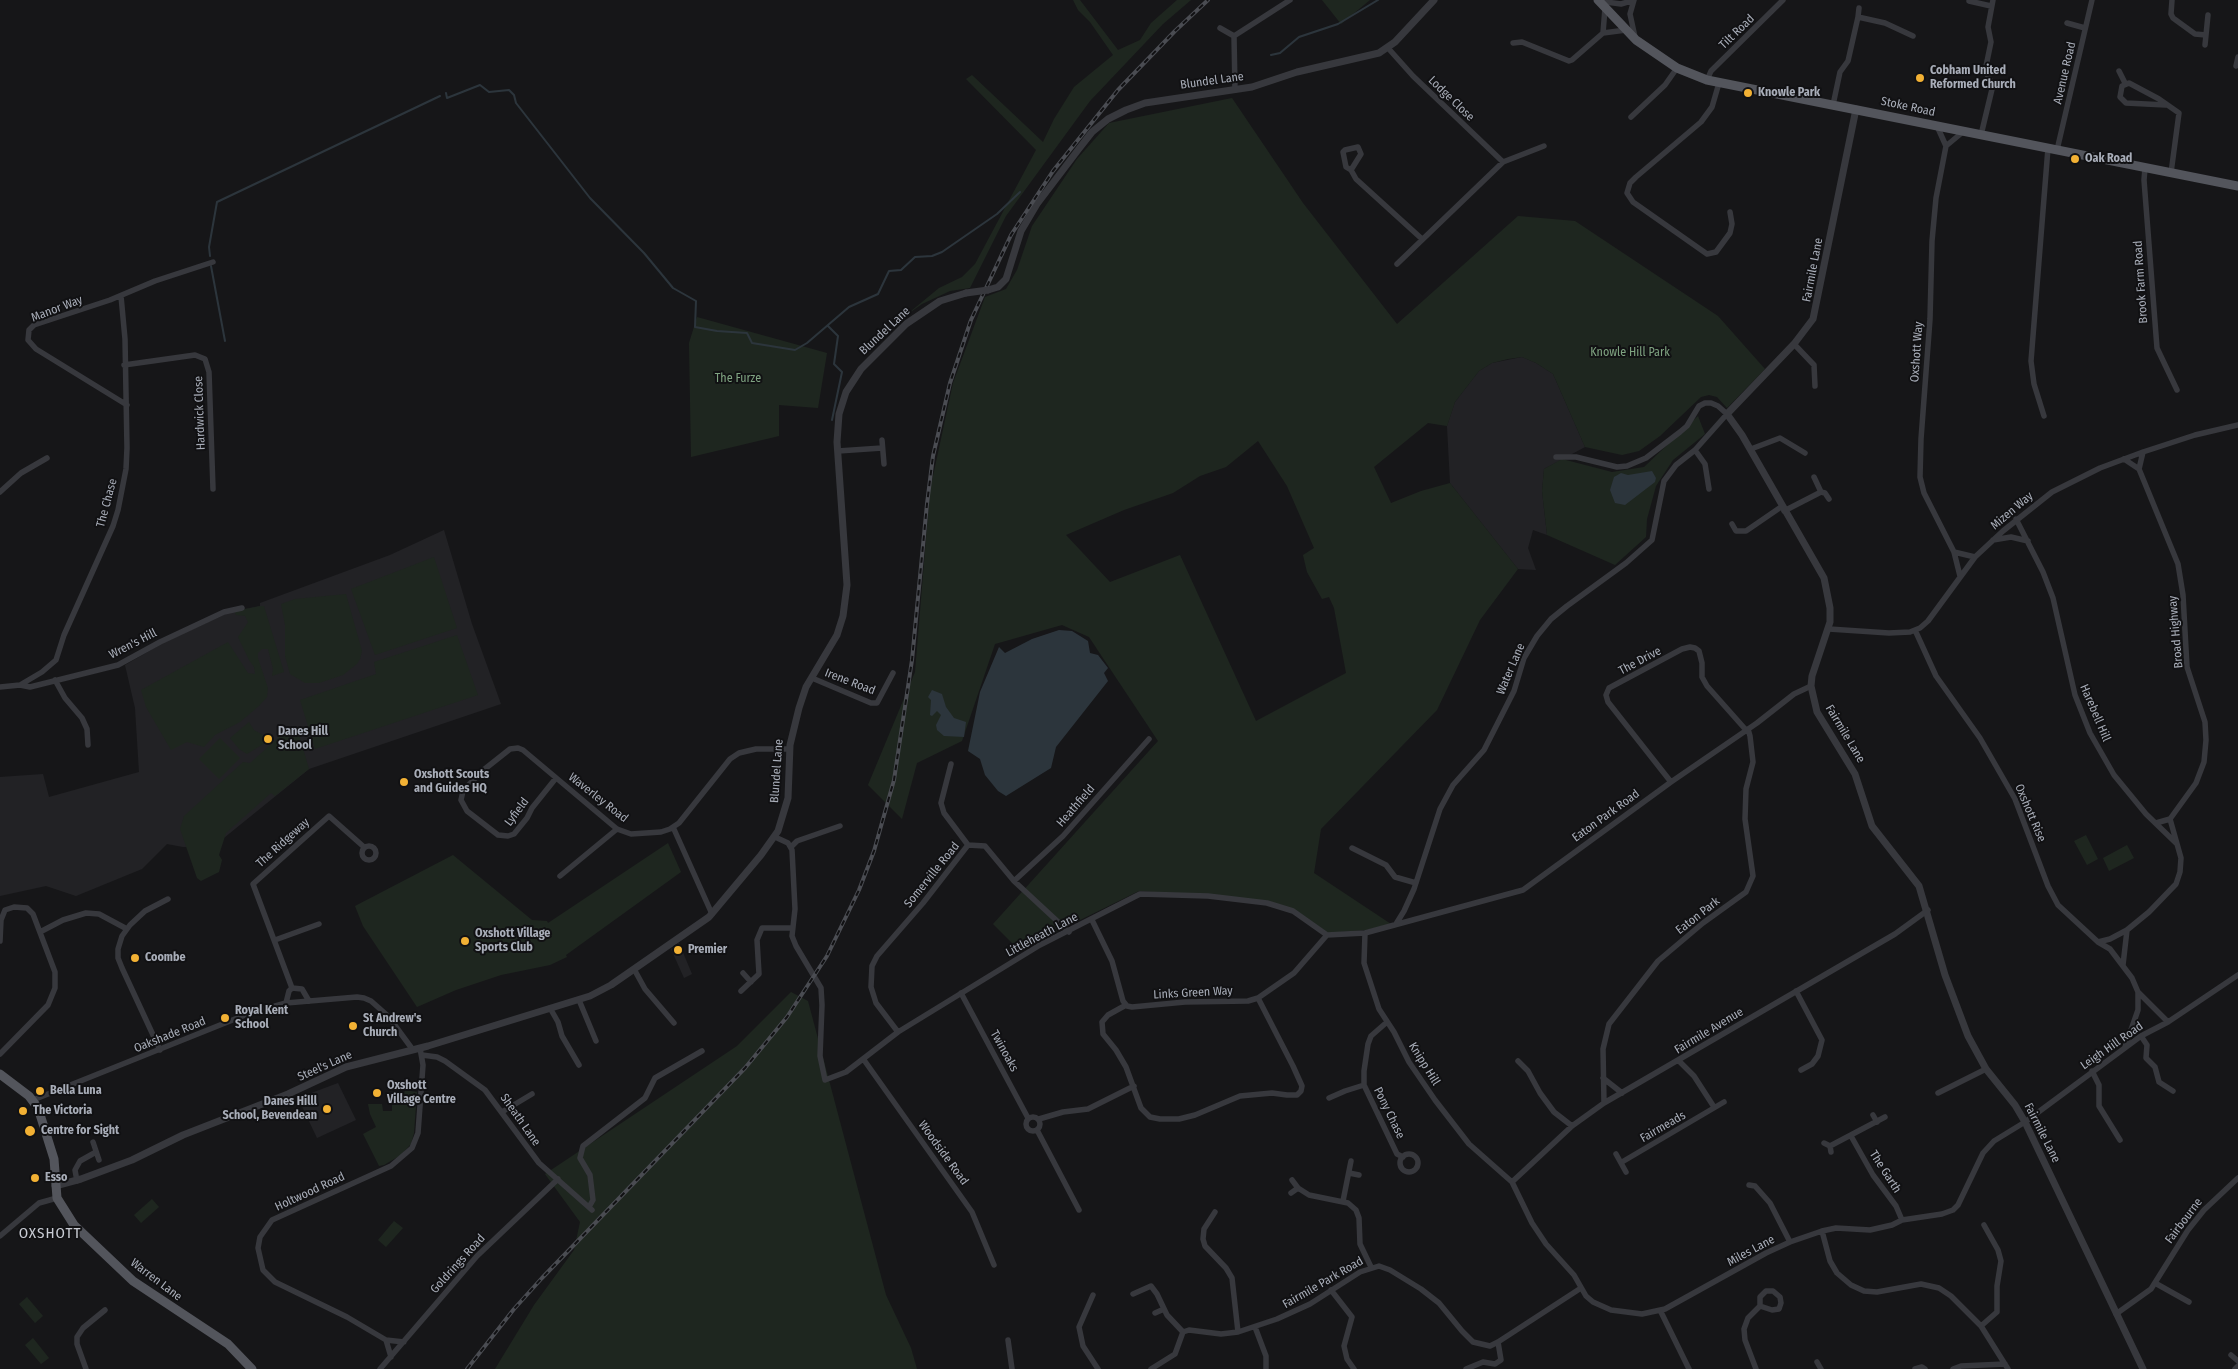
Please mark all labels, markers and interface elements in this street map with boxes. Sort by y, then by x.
street label: Tilt Road [1716,12,1758,52]
street label: Avenue Road [2051,40,2079,106]
place label: Cobham United Reformed Church [1930,64,2016,92]
street label: Blundel Lane [1179,69,1245,93]
marker: Cobham United Reformed Church [1914,72,1926,84]
street label: Lodge Close [1425,74,1477,124]
place label: Knowle Park [1758,86,1820,100]
marker: Knowle Park [1742,87,1754,99]
street label: Stoke Road [1880,94,1936,120]
place label: Oak Road [2085,152,2132,166]
marker: Oak Road [2069,153,2081,165]
street label: Fairmile Lane [1800,237,1826,303]
street label: Brook Farm Road [2131,240,2151,324]
street label: Manor Way [29,293,85,325]
street label: Blundel Lane [857,304,913,358]
street label: Oxshott Way [1908,321,1926,383]
park label: Knowle Hill Park [1590,346,1670,360]
park label: The Furze [715,372,761,386]
street label: Hardwick Close [192,376,208,450]
street label: The Chase [94,477,120,529]
street label: Mizen Way [1988,489,2036,533]
street label: Broad Highway [2166,595,2186,669]
street label: Wren's Hill [107,626,159,662]
street label: Water Lane [1494,641,1528,697]
street label: The Drive [1616,644,1664,678]
street label: Irene Road [823,666,877,698]
street label: Harebell Hill [2076,682,2114,744]
street label: Fairmile Lane [1822,702,1868,766]
place label: Danes Hill School [278,725,328,753]
marker: Danes Hill School [262,733,274,745]
street label: Blundel Lane [768,739,786,803]
place label: Oxshott Scouts and Guides HQ [414,768,489,796]
street label: Waverley Road [565,770,631,826]
marker: Oxshott Scouts and Guides HQ [398,776,410,788]
street label: Heathfield [1054,782,1098,830]
street label: Oxshott Rise [2011,782,2049,844]
street label: Eaton Park Road [1570,787,1642,845]
street label: Lyfield [502,795,532,829]
street label: The Ridgeway [253,815,313,871]
street label: Somerville Road [901,839,963,911]
street label: Eaton Park [1673,894,1723,938]
street label: Littleheath Lane [1003,910,1081,960]
place label: Oxshott Village Sports Club [475,927,550,955]
marker: Oxshott Village Sports Club [459,935,471,947]
place label: Premier [688,943,727,957]
marker: Premier [672,944,684,956]
place label: Coombe [145,951,186,965]
marker: Coombe [129,952,141,964]
street label: Links Green Way [1153,984,1233,1002]
place label: Royal Kent School [235,1004,288,1032]
street label: Fairmile Avenue [1672,1005,1746,1057]
marker: Royal Kent School [219,1012,231,1024]
place label: St Andrew's Church [363,1012,421,1040]
street label: Oakshade Road [132,1014,208,1056]
street label: Leigh Hill Road [2078,1019,2146,1073]
marker: St Andrew's Church [347,1020,359,1032]
street label: Twinoaks [987,1028,1021,1074]
street label: Knipp Hill [1405,1040,1443,1088]
street label: Steel's Lane [296,1048,354,1084]
place label: Oxshott Village Centre [387,1079,456,1107]
place label: Bella Luna [50,1084,102,1098]
marker: Bella Luna [34,1085,46,1097]
street label: Pony Chase [1370,1085,1408,1141]
marker: Oxshott Village Centre [371,1087,383,1099]
street label: Sheath Lane [497,1091,543,1149]
place label: Danes Hilll School, Bevendean [222,1095,317,1123]
street label: Fairmile Lane [2021,1101,2063,1165]
marker: Danes Hilll School, Bevendean [321,1103,333,1115]
place label: The Victoria [33,1104,92,1118]
marker: The Victoria [17,1105,29,1117]
street label: Fairmeads [1638,1108,1688,1146]
street label: Woodside Road [915,1118,971,1188]
marker: Centre for Sight [23,1124,37,1138]
place label: Centre for Sight [41,1124,119,1138]
street label: The Garth [1866,1148,1904,1196]
street label: Holtwood Road [273,1170,347,1214]
place label: Esso [45,1171,67,1185]
marker: Esso [29,1172,41,1184]
street label: Fairbourne [2162,1195,2206,1247]
district label: OXSHOTT [18,1225,82,1243]
street label: Goldrings Road [428,1231,488,1297]
street label: Miles Lane [1725,1232,1777,1270]
street label: Fairmile Park Road [1280,1254,1366,1312]
street label: Warren Lane [127,1256,185,1304]

